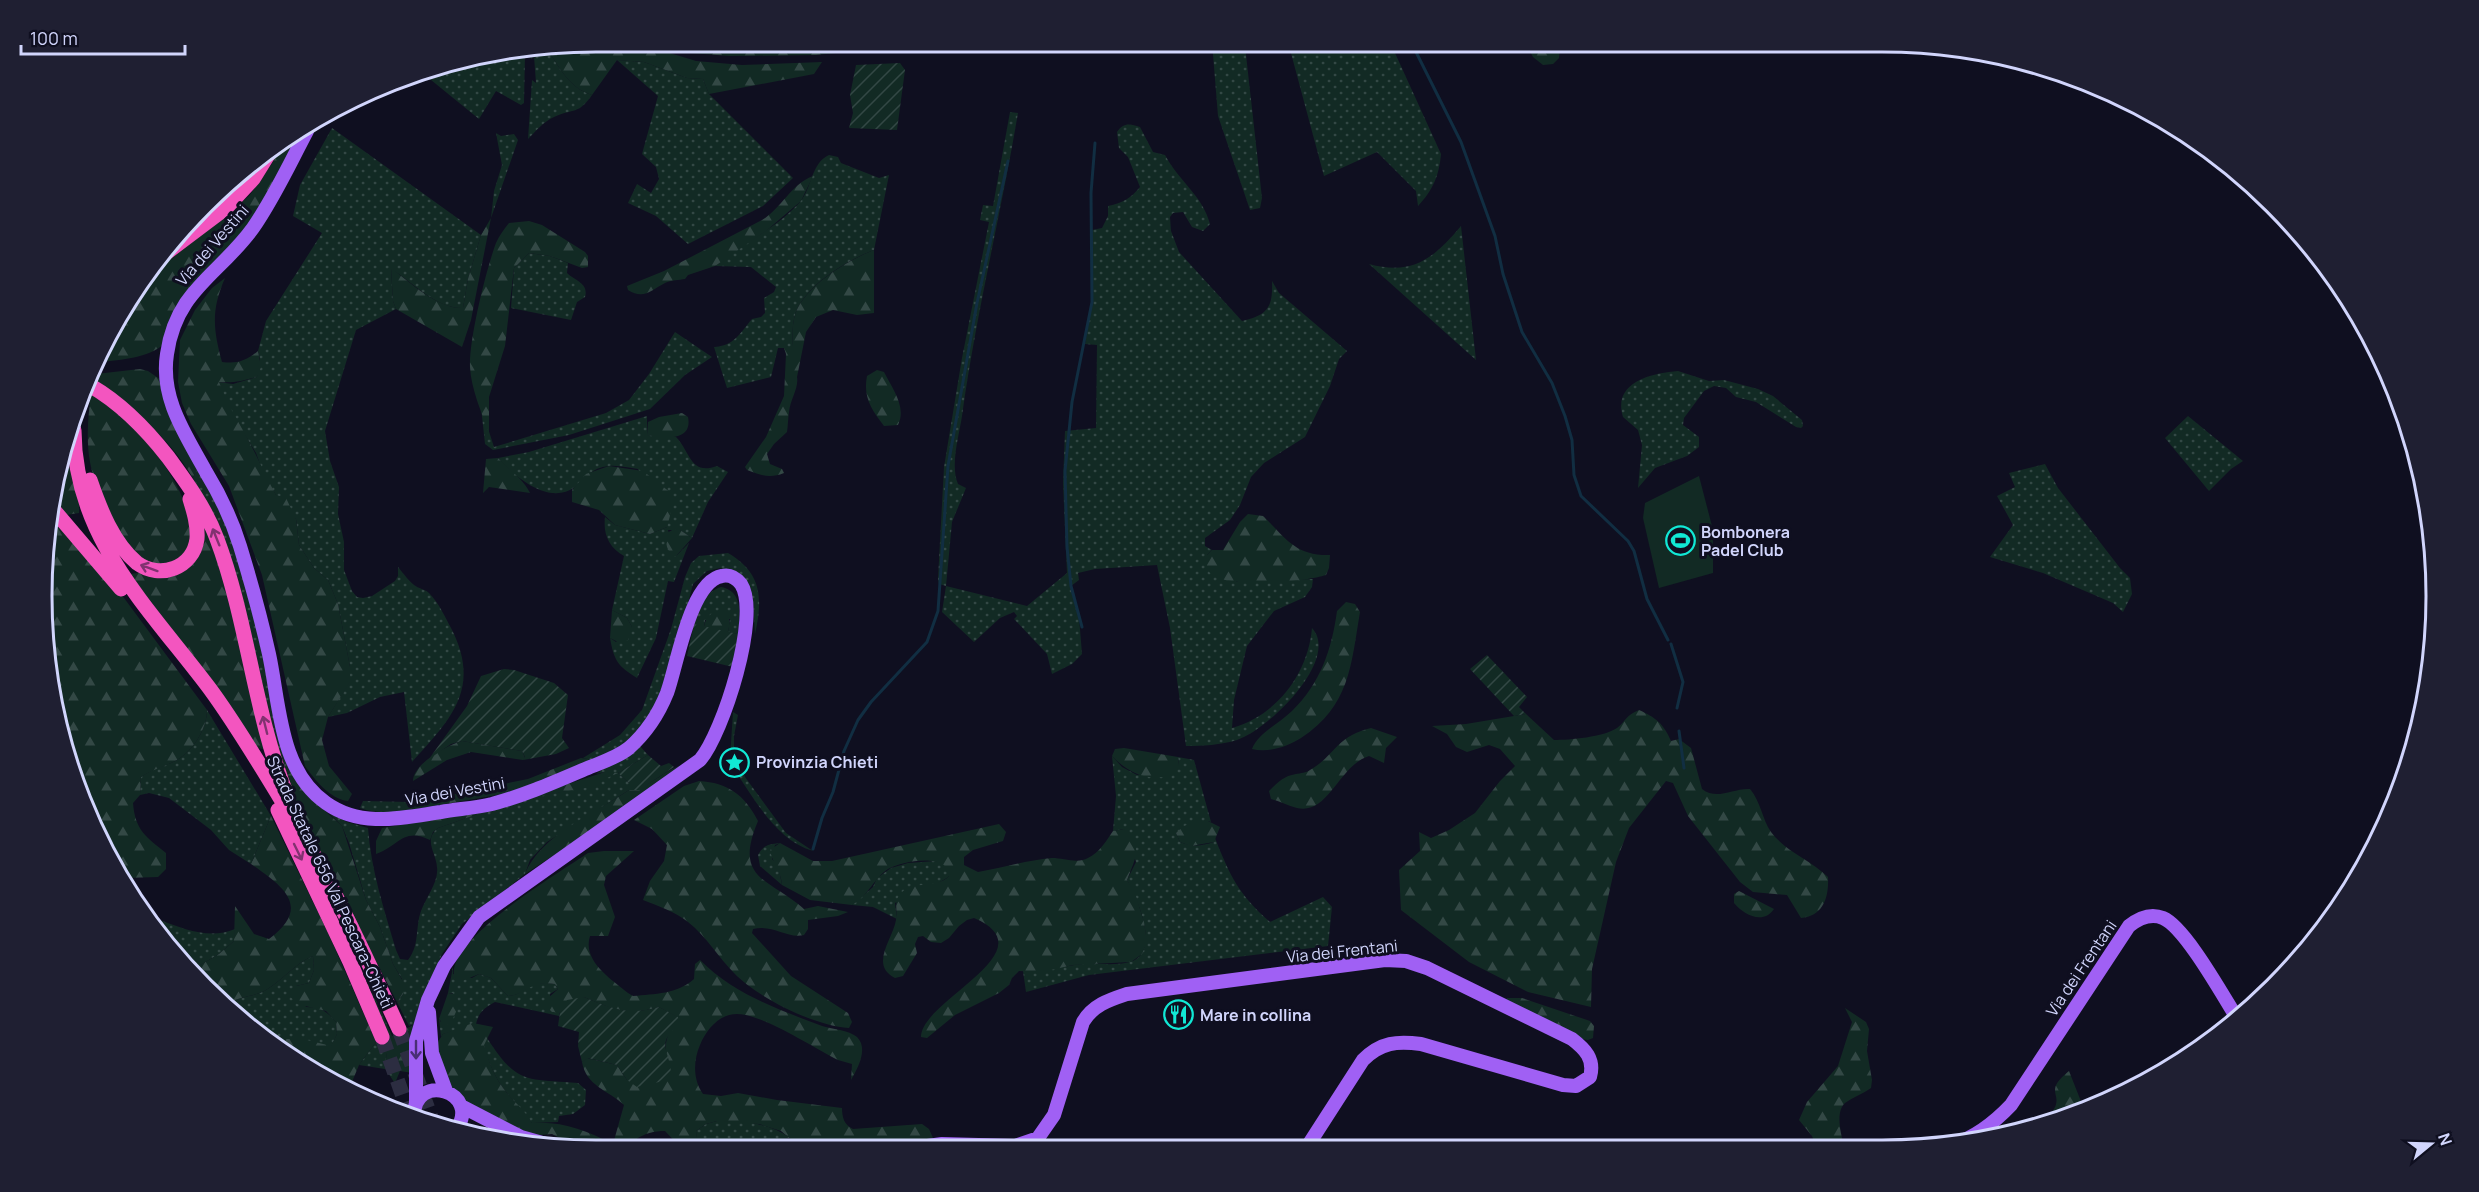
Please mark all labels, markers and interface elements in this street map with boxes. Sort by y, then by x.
scale bar [21,18,184,56]
text: 100 m [30,26,78,50]
street label: Via dei Vestini [171,200,253,290]
place label: Bombonera Padel Club [1701,521,1790,561]
sports icon: Bombonera Padel Club [1664,525,1696,557]
one-way arrow [210,528,221,546]
one-way arrow [141,561,159,572]
one-way arrow [258,716,270,735]
place icon: Provinzia Chieti [719,746,751,778]
place label: Provinzia Chieti [756,751,878,773]
street label: Strada Statale 656 Val Pescara-Chieti [262,752,398,1012]
street label: Via dei Vestini [403,771,507,811]
one-way arrow [292,843,304,861]
street label: Via dei Frentani [2041,916,2121,1020]
street label: Via dei Frentani [1285,934,1399,968]
restaurant icon: Mare in collina [1163,999,1195,1031]
place label: Mare in collina [1200,1004,1311,1026]
one-way arrow [410,1040,422,1060]
north arrow [2401,1114,2461,1174]
text: N [2433,1130,2457,1148]

